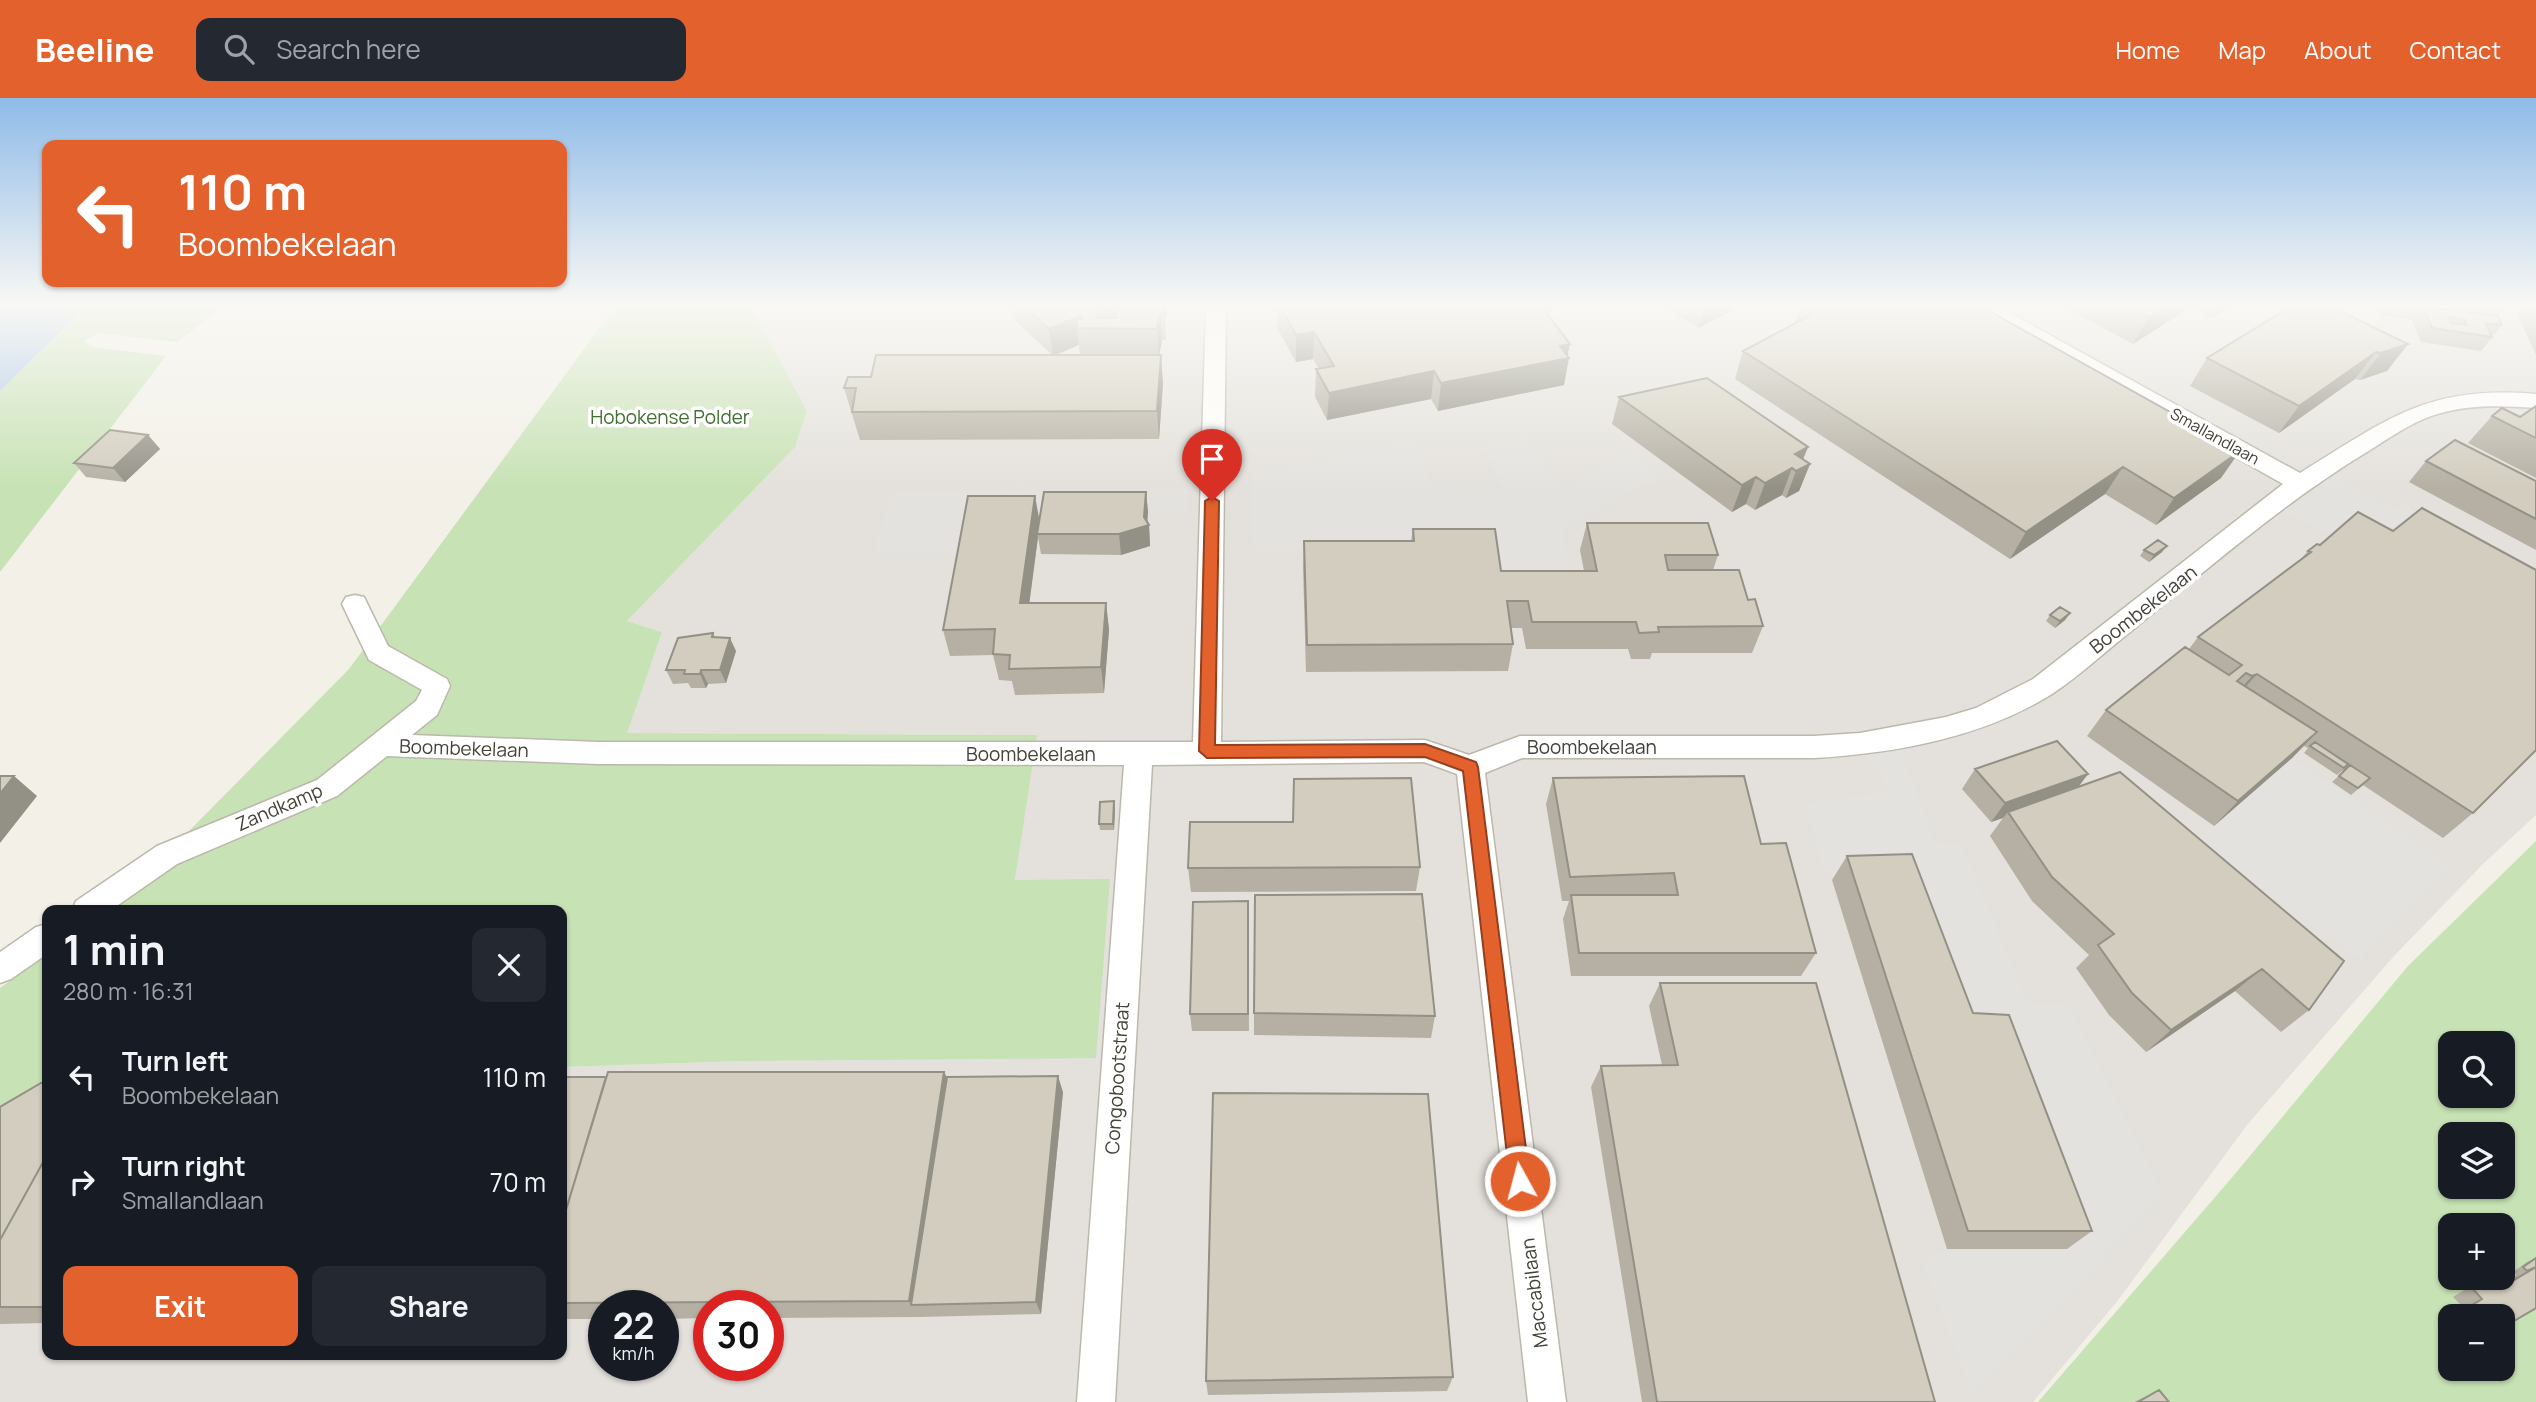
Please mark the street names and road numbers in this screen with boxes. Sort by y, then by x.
street label: Smallandlaan [2167,402,2263,470]
street label: Boombekelaan [2084,559,2202,659]
street label: Boombekelaan [399,733,529,763]
street label: Boombekelaan [1527,734,1657,760]
street label: Boombekelaan [966,741,1096,767]
street label: Zandkamp [232,777,326,837]
street label: Congobootstraat [1099,1001,1135,1155]
street label: Maccabilaan [1514,1237,1554,1349]

